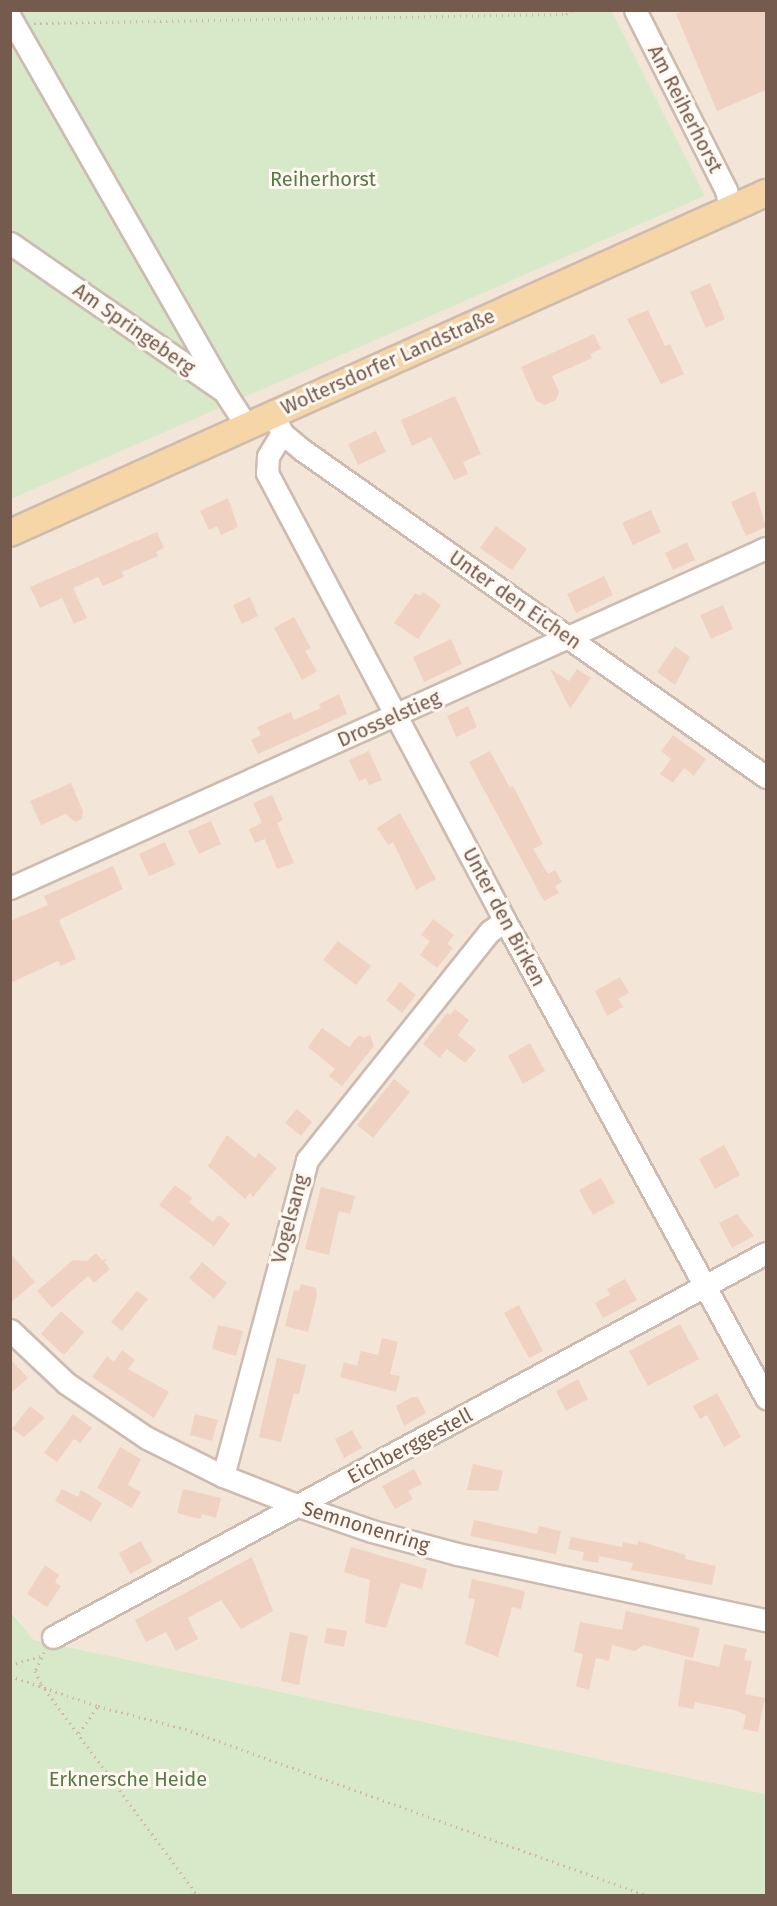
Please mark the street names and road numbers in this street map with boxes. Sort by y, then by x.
street label: Am Reiherhorst [643,41,727,177]
street label: Am Springeberg [68,278,200,380]
street label: Woltersdorfer Landstraße [277,304,499,420]
street label: Unter den Eichen [444,545,586,655]
street label: Drosselstieg [334,686,444,752]
street label: Unter den Birken [457,843,551,991]
street label: Vogelsang [267,1172,313,1266]
street label: Eichberggestell [343,1403,477,1489]
street label: Semnonenring [299,1496,433,1558]

